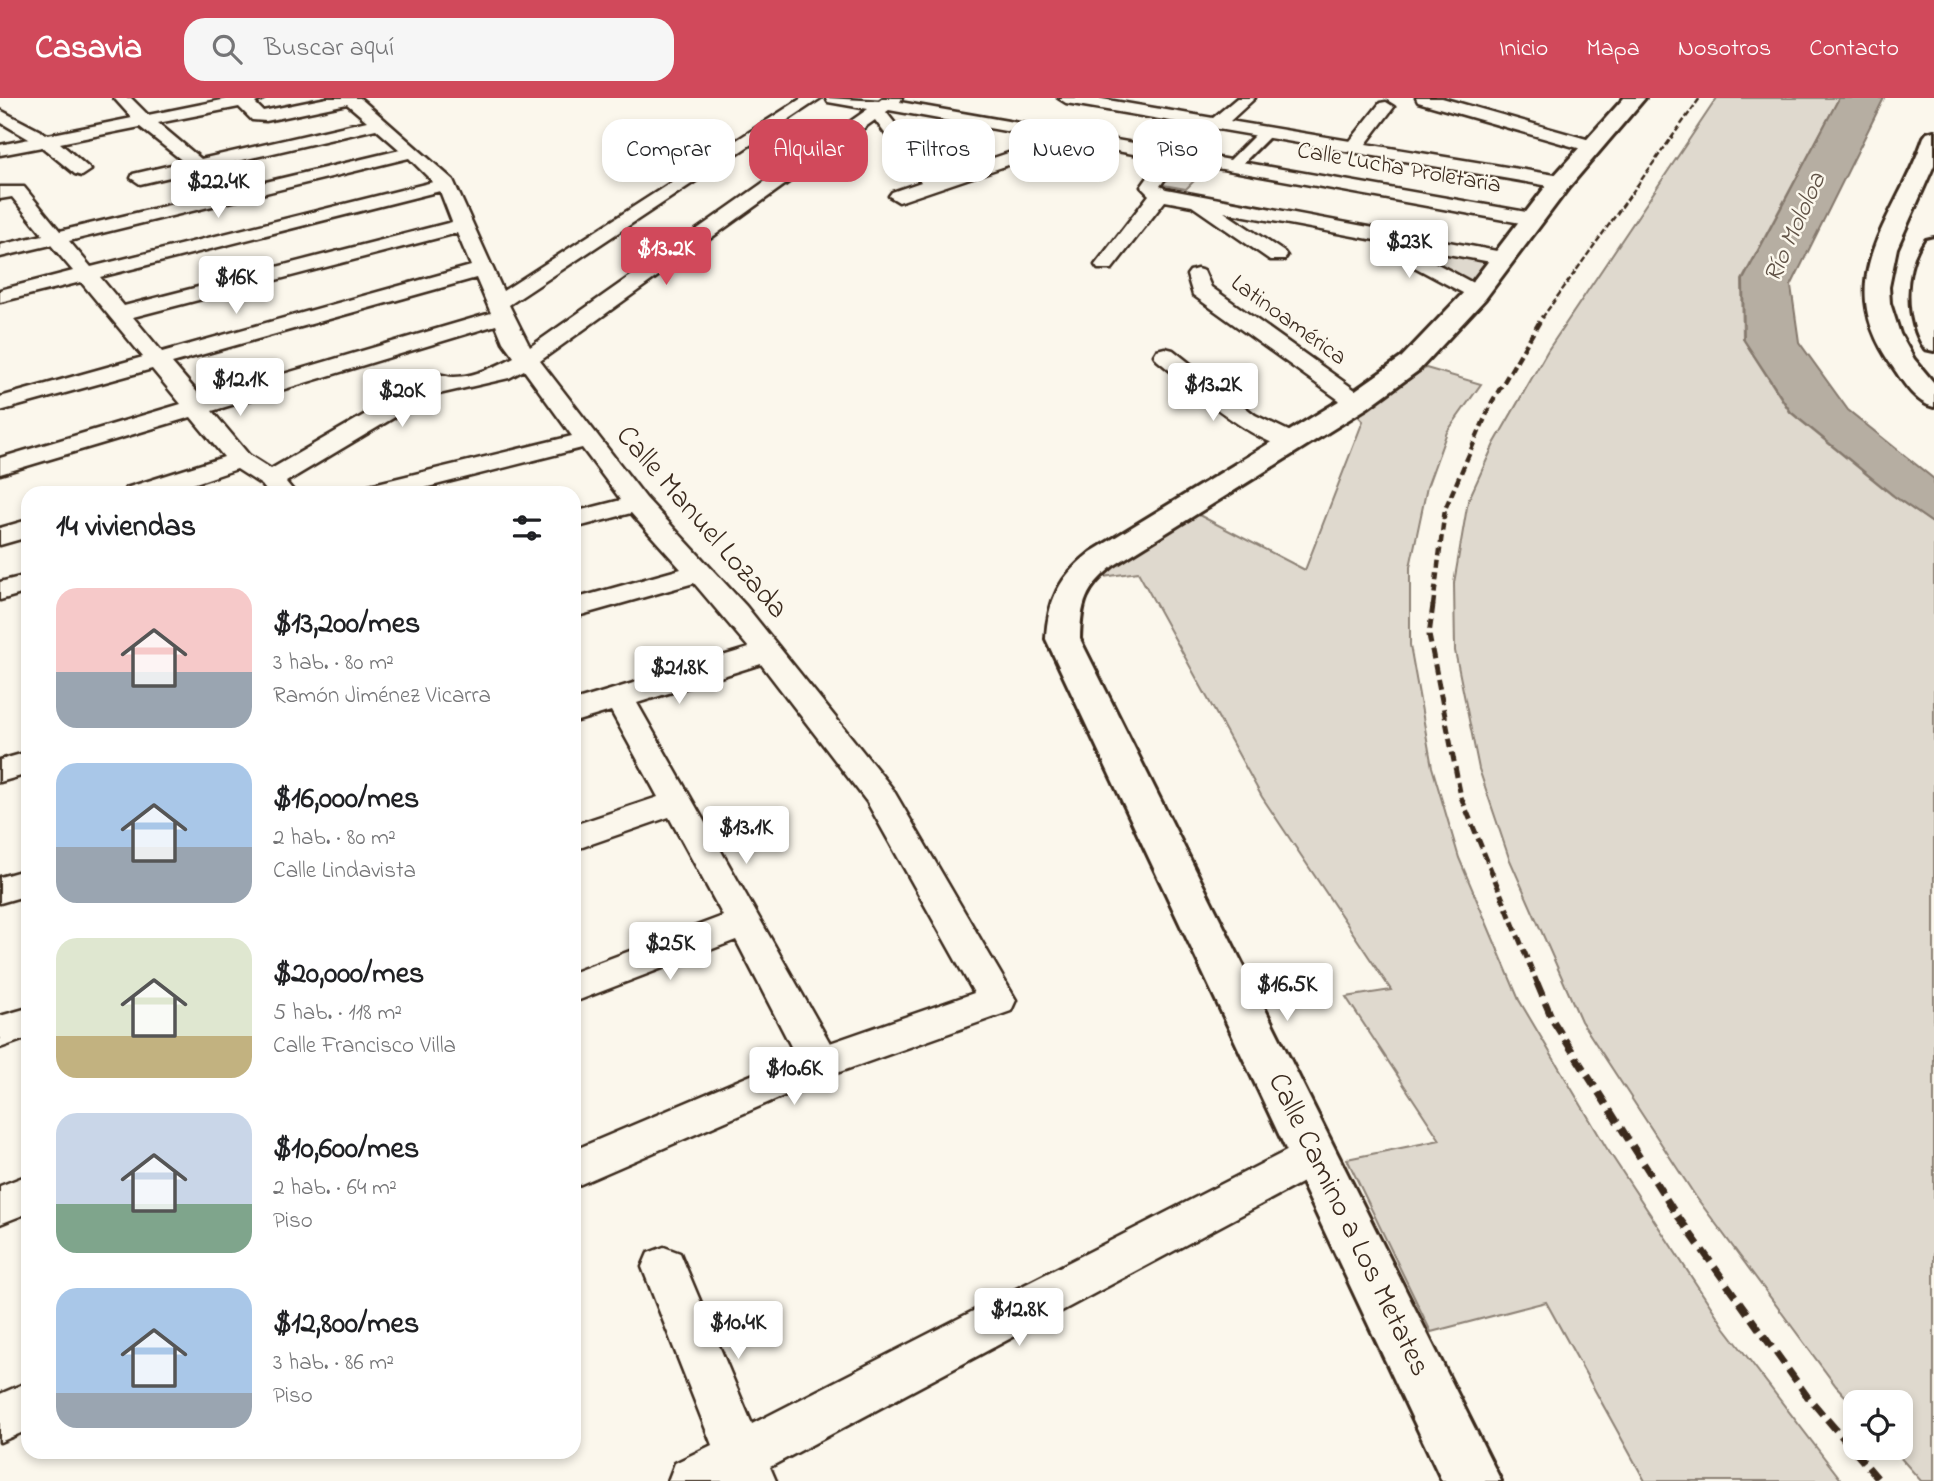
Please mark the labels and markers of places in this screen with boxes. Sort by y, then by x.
pin: $22.4K [161,160,275,220]
pin: $23K [1368,220,1450,280]
pin: $13.2K [609,228,723,287]
pin: $16K [195,256,277,316]
pin: $12.1K [183,358,297,418]
pin: $13.2K [1156,364,1270,423]
pin: $20K [361,370,443,429]
pin: $21.8K [622,646,736,706]
pin: $13.1K [689,806,803,866]
pin: $25K [629,922,711,982]
pin: $16.5K [1230,964,1344,1023]
pin: $10.6K [737,1048,851,1107]
pin: $12.8K [962,1288,1076,1348]
pin: $10.4K [681,1302,795,1361]

